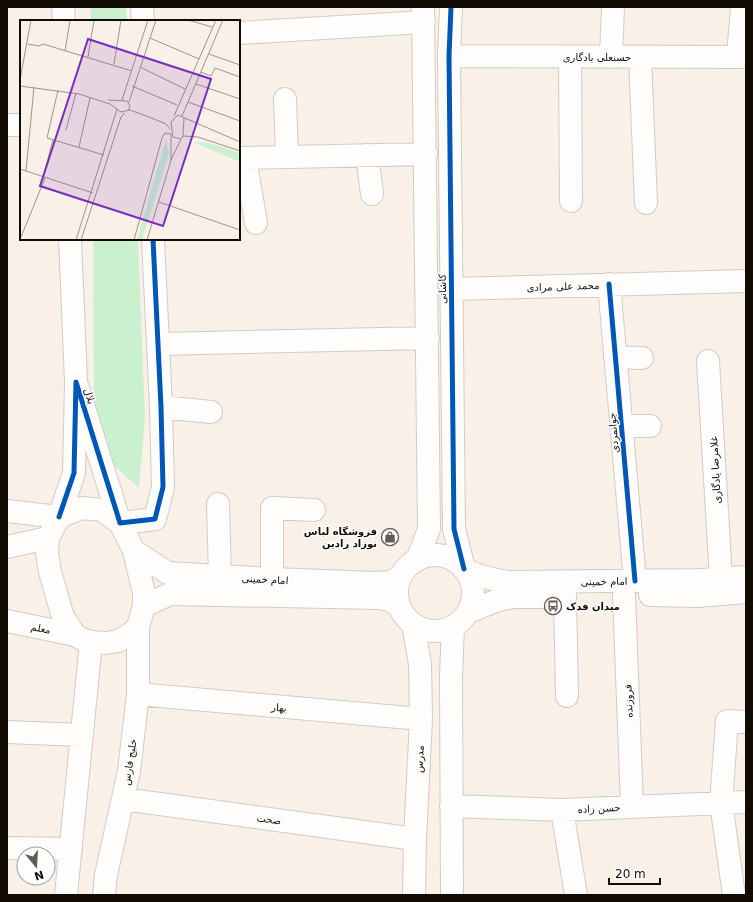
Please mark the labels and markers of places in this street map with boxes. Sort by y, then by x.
place label: فروشگاه لباس نوزاد رادین [304,525,377,550]
shop icon: فروشگاه لباس نوزاد رادین [380,527,400,547]
bus stop icon: میدان فدک [543,596,563,616]
place label: میدان فدک [566,601,620,612]

